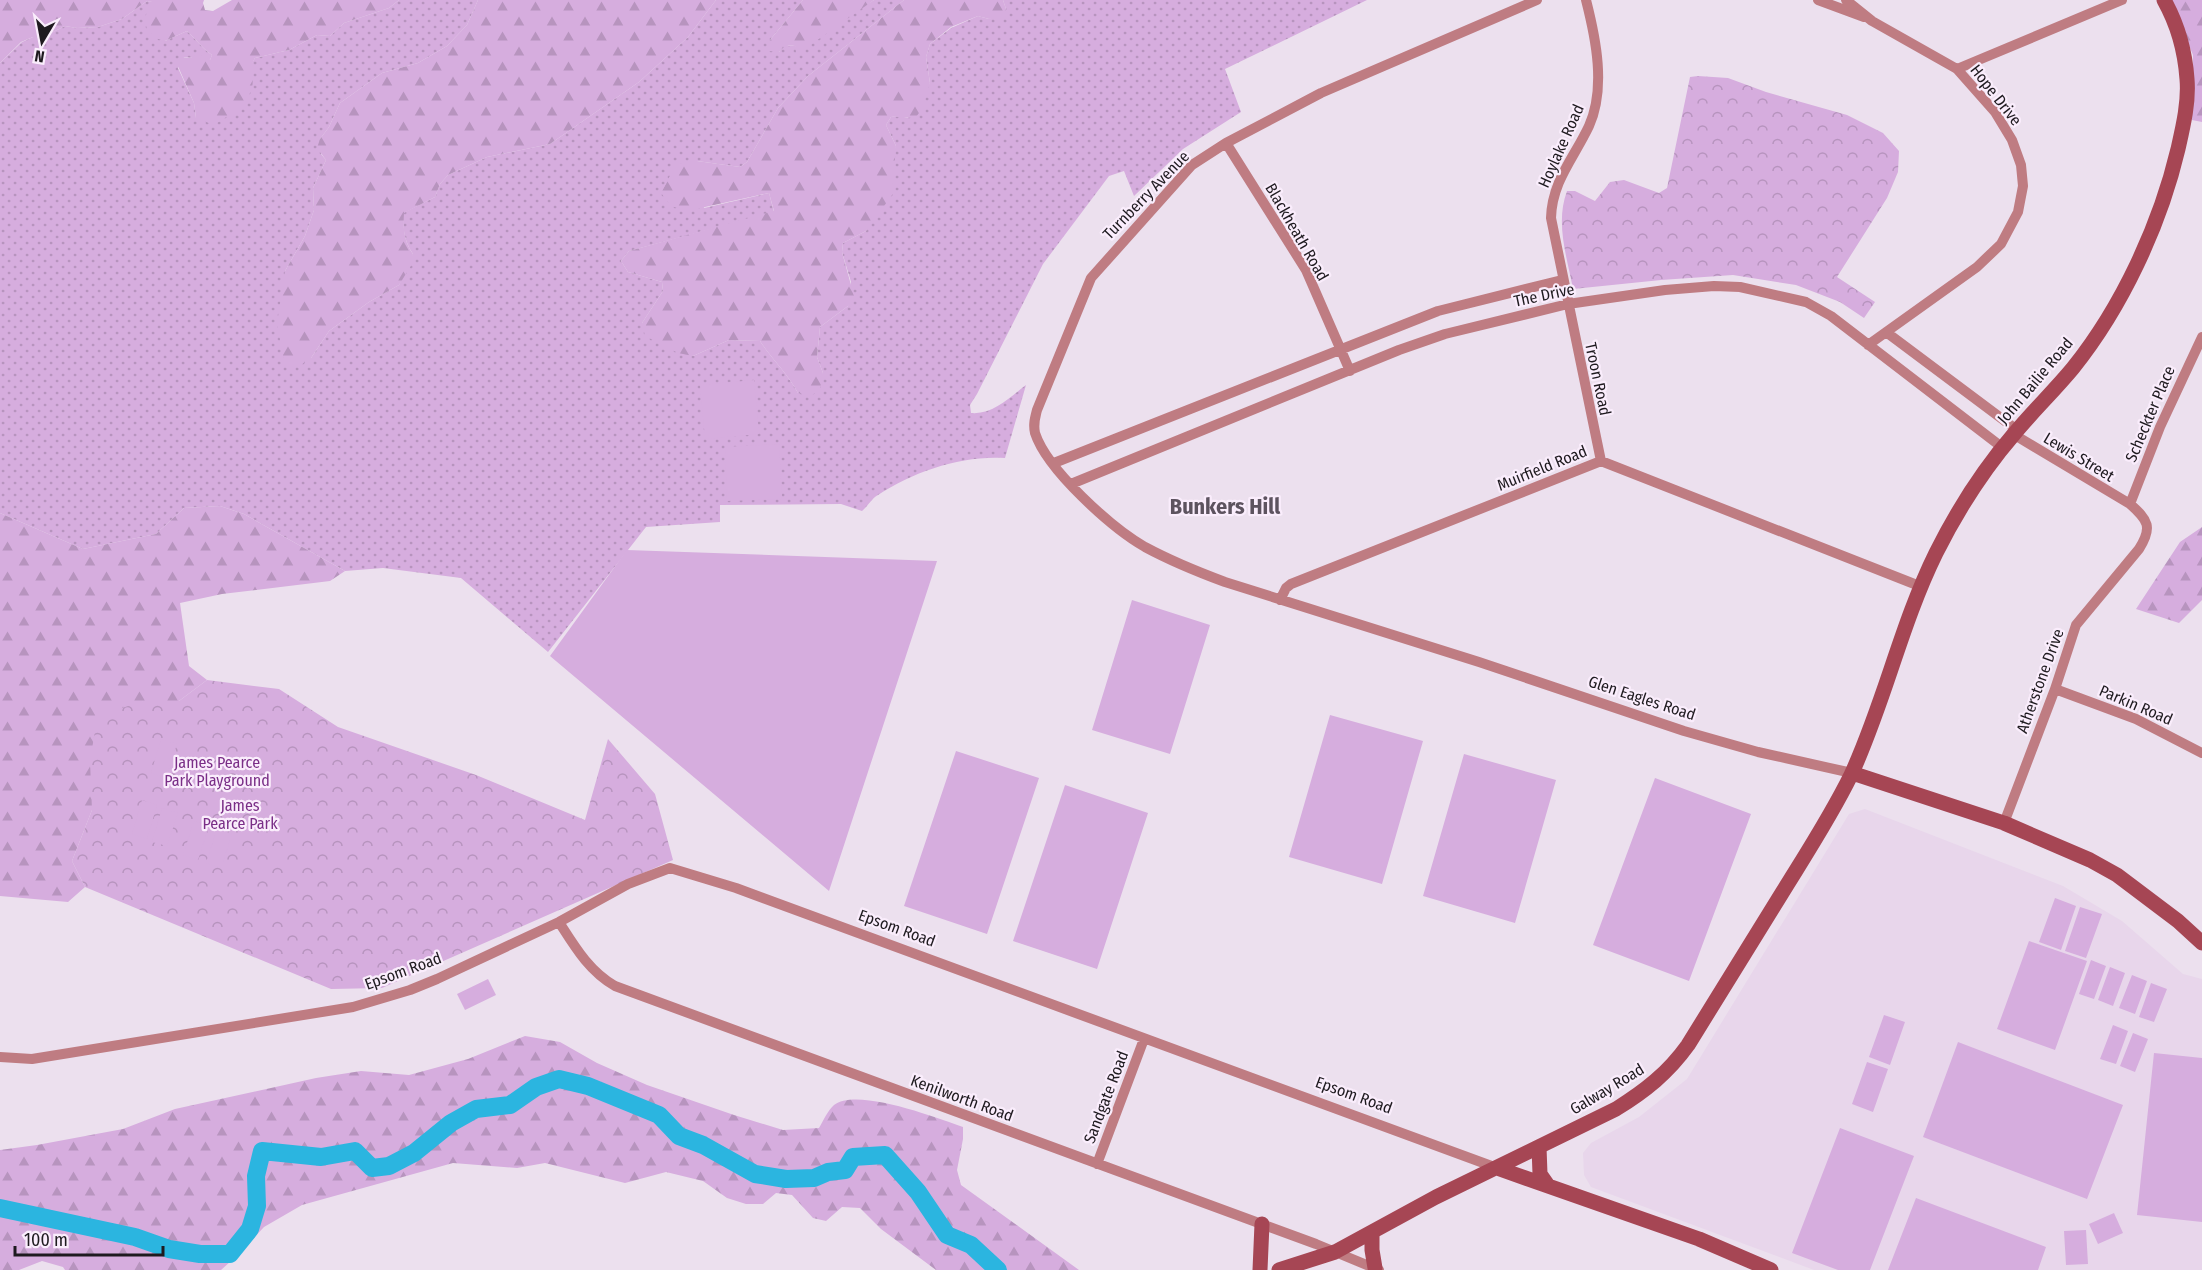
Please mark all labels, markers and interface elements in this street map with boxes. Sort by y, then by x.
north arrow [12,12,72,72]
text: N [33,46,46,66]
street label: Hope Drive [1966,61,2026,129]
street label: Hoylake Road [1534,101,1588,191]
street label: Turnberry Avenue [1099,147,1193,243]
street label: Blackheath Road [1261,180,1333,284]
street label: The Drive [1512,279,1576,311]
street label: John Bailie Road [1993,334,2077,428]
street label: Troon Road [1581,341,1615,417]
street label: Scheckter Place [2121,363,2179,465]
street label: Lewis Street [2040,428,2118,486]
street label: Muirfield Road [1494,441,1590,495]
district label: Bunkers Hill [1170,493,1281,520]
street label: Atherstone Drive [2012,626,2068,736]
street label: Glen Eagles Road [1586,672,1698,724]
street label: Parkin Road [2096,681,2176,729]
park label: James Pearce Park Playground [164,753,270,790]
park label: James Pearce Park [202,796,278,833]
street label: Epsom Road [856,905,938,951]
street label: Epsom Road [362,948,444,994]
street label: Sandgate Road [1080,1048,1132,1146]
street label: Galway Road [1567,1059,1647,1119]
street label: Kenilworth Road [908,1071,1016,1125]
street label: Epsom Road [1313,1072,1395,1118]
scale bar [15,1219,164,1257]
text: 100 m [24,1229,68,1251]

